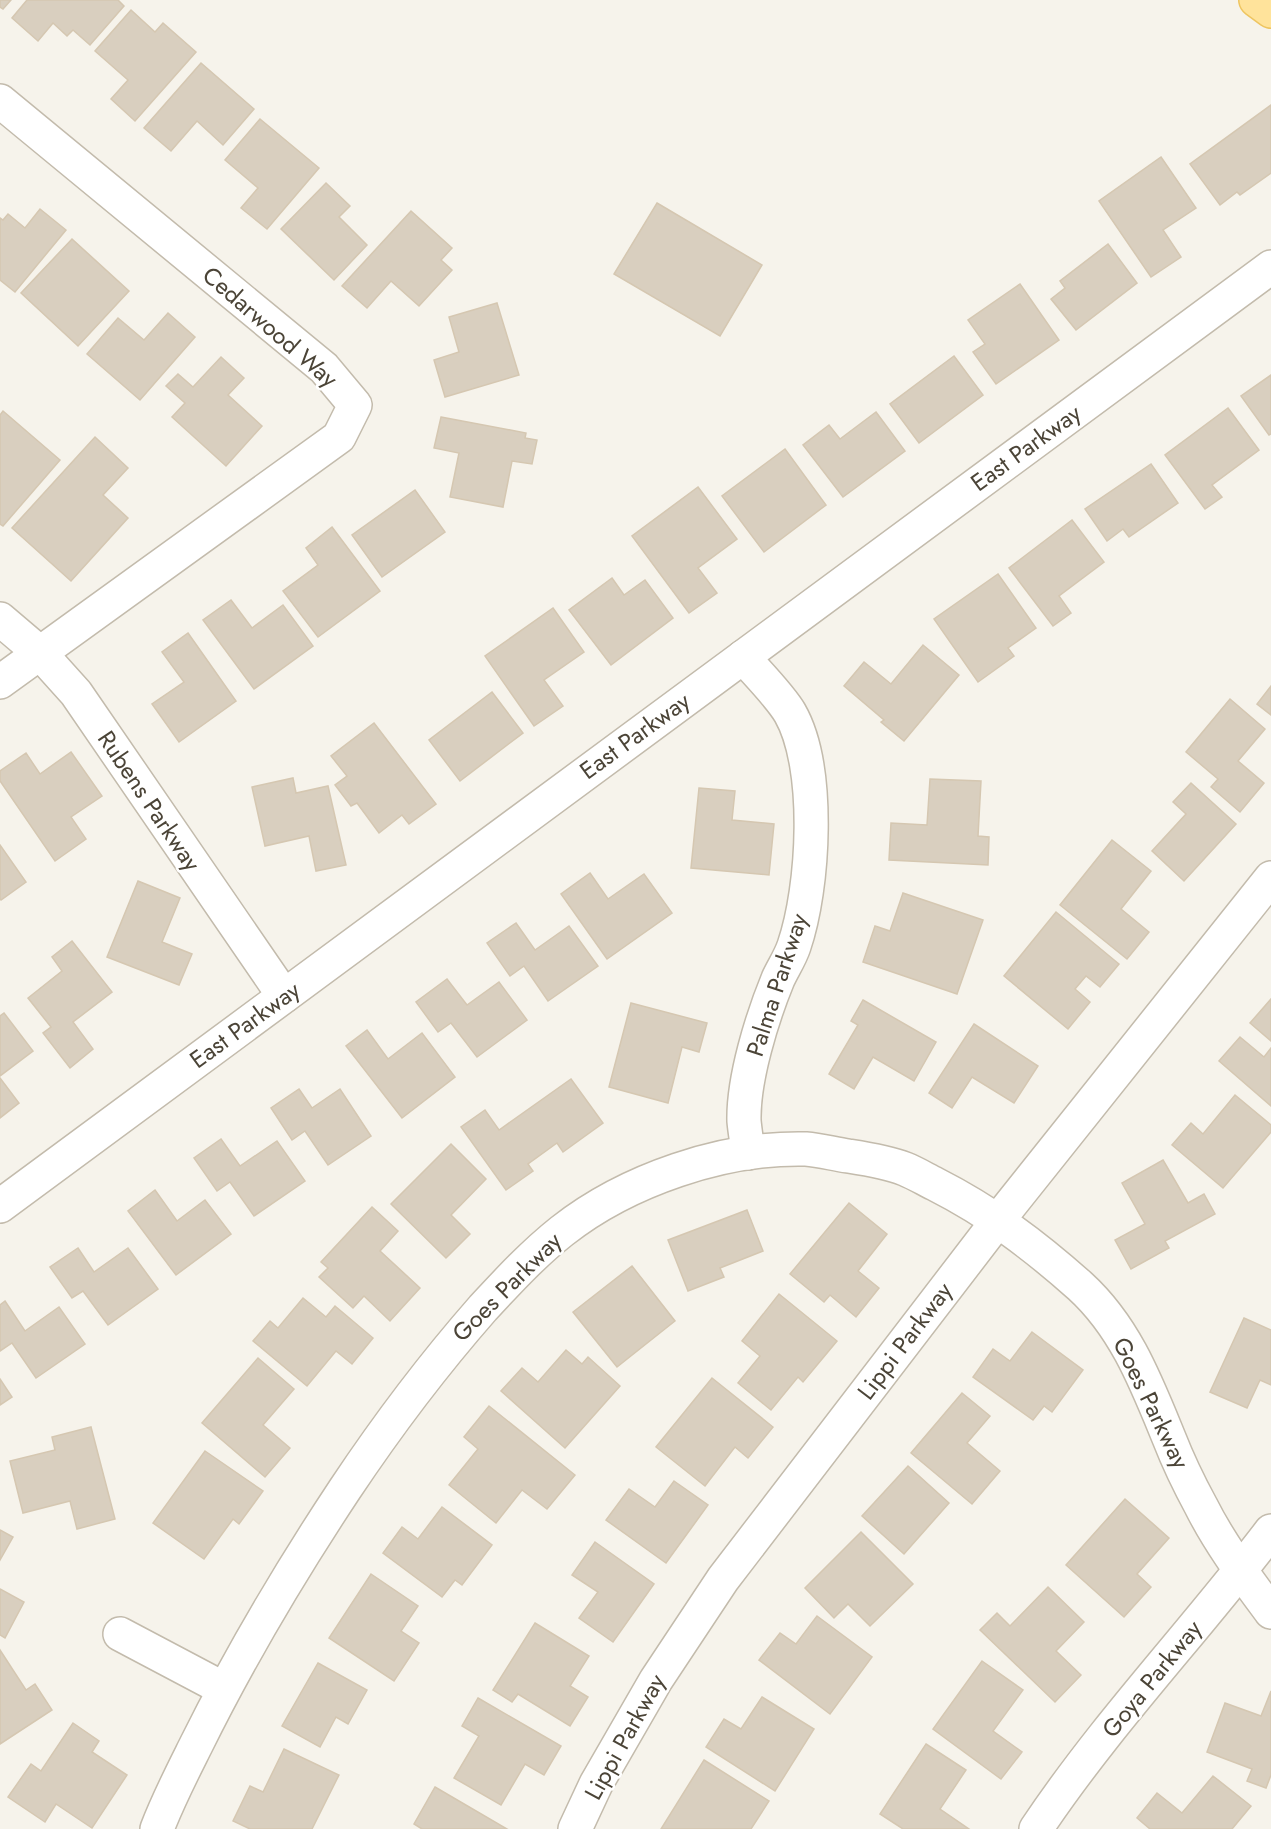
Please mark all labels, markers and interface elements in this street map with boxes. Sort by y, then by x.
street label: Cedarwood Way [195,258,346,396]
street label: East Parkway [963,395,1088,500]
street label: East Parkway [572,683,697,788]
street label: Rubens Parkway [89,723,210,878]
street label: Palma Parkway [737,908,816,1061]
street label: East Parkway [182,972,307,1077]
street label: Goes Parkway [444,1224,570,1349]
street label: Lippi Parkway [849,1274,961,1407]
street label: Goes Parkway [1105,1331,1199,1475]
street label: Goya Parkway [1093,1612,1210,1745]
street label: Lippi Parkway [575,1667,674,1806]

